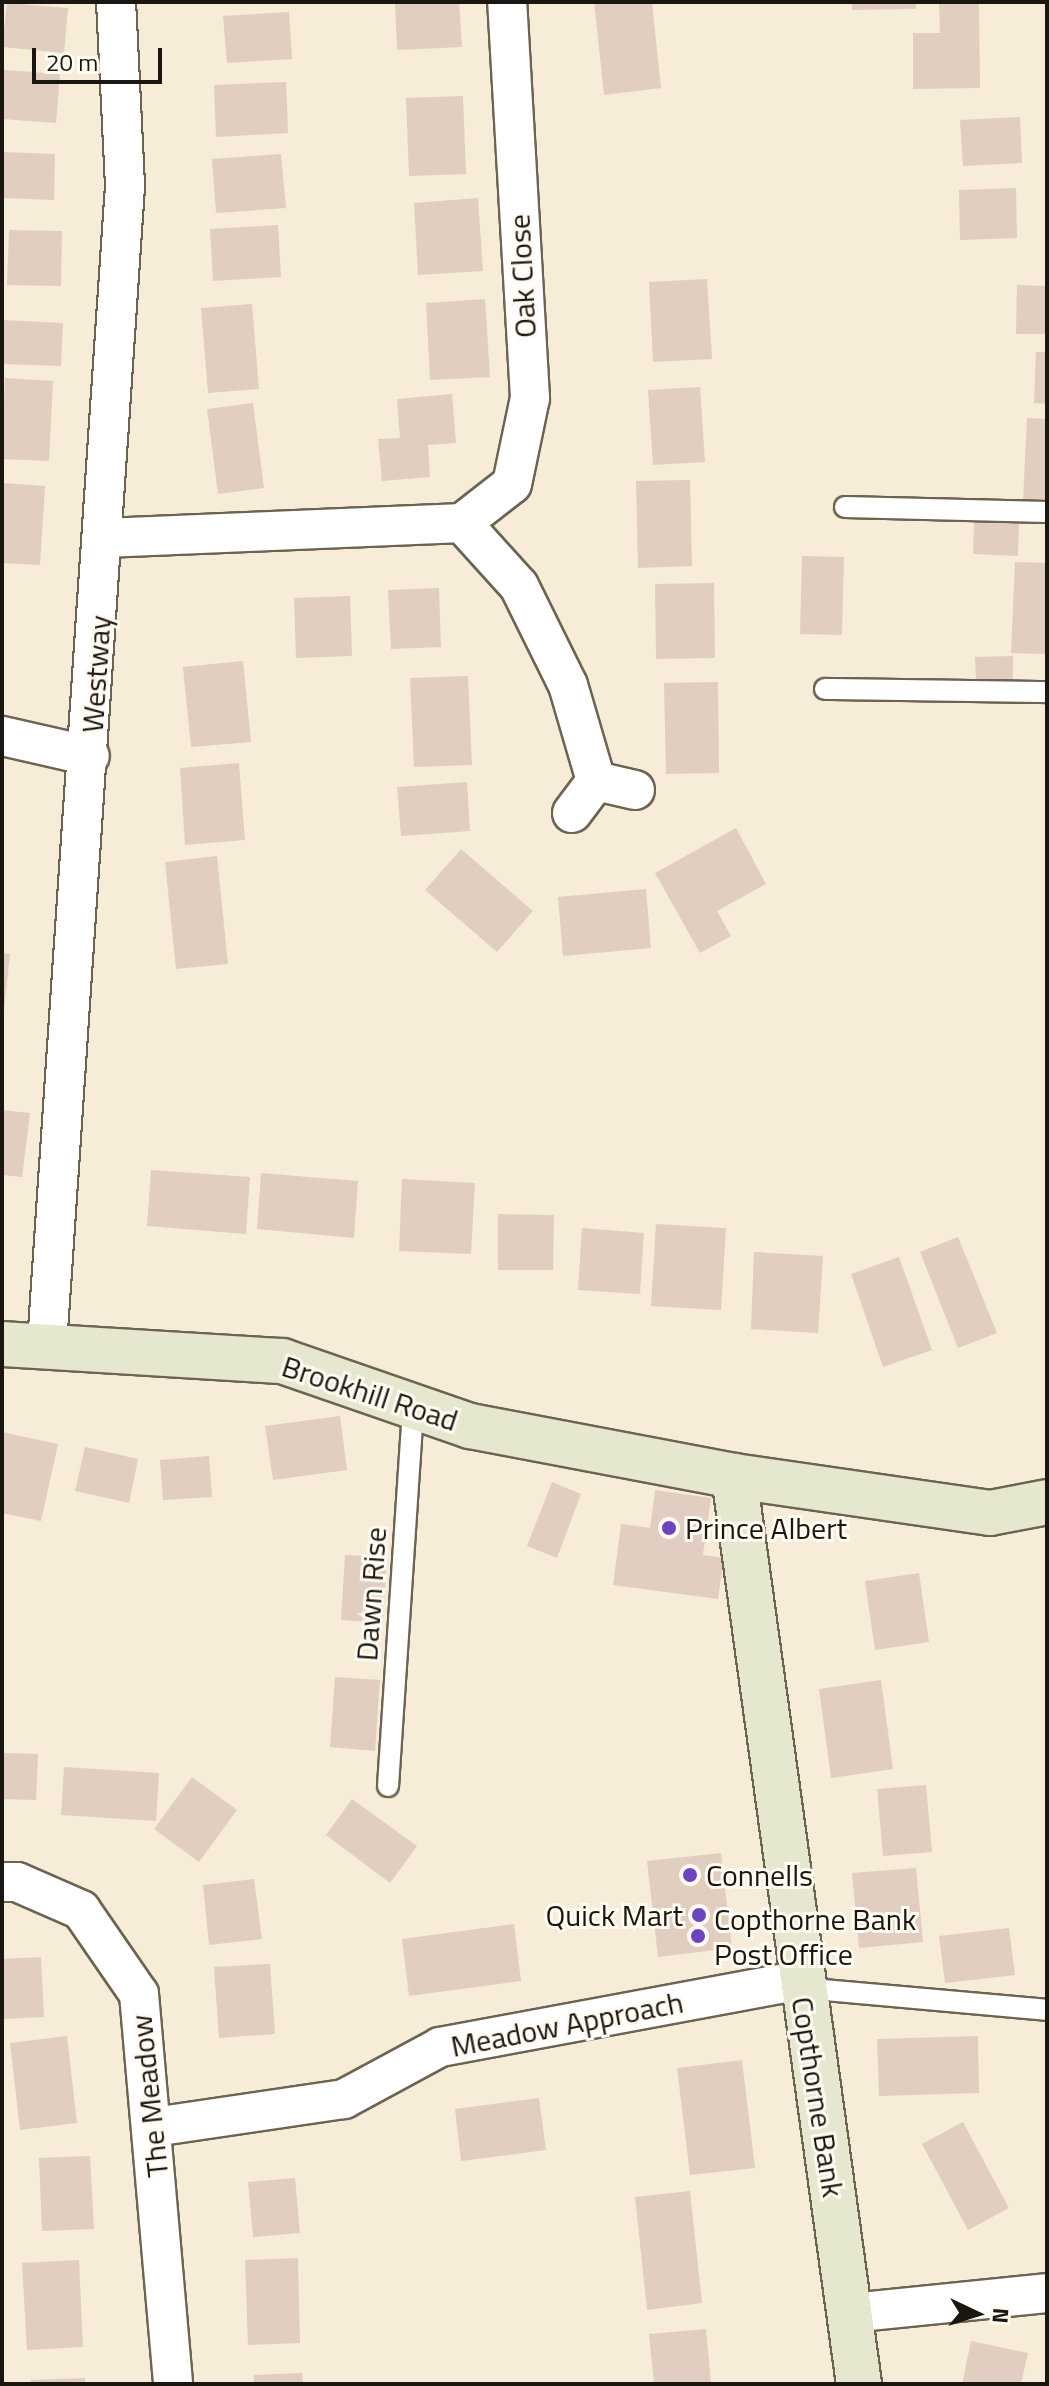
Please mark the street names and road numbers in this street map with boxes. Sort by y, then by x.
street label: Oak Close [501,213,543,339]
street label: Westway [74,614,118,734]
street label: Brookhill Road [278,1348,462,1438]
street label: Dawn Rise [348,1526,394,1662]
street label: Meadow Approach [448,1984,686,2064]
street label: Copthorne Bank [784,1994,852,2200]
street label: The Meadow [123,2013,175,2179]

